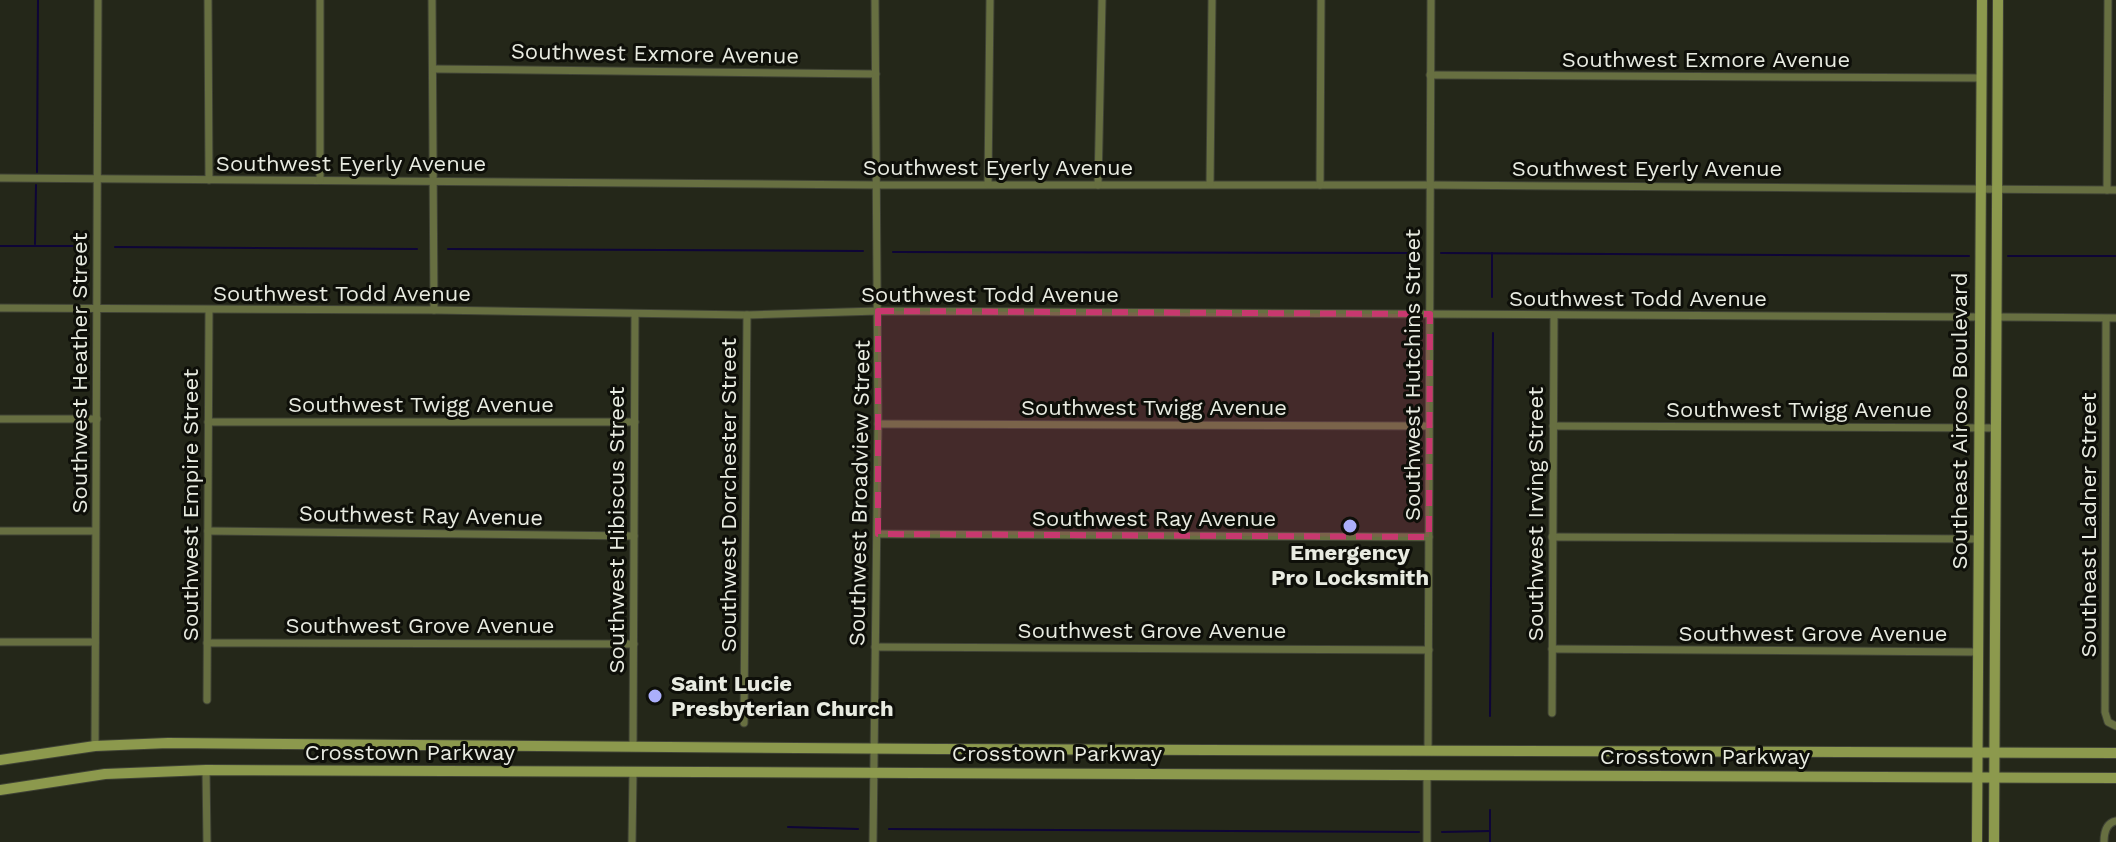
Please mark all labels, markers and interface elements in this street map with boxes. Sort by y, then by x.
street label: Southwest Exmore Avenue [511,38,799,69]
street label: Southwest Exmore Avenue [1562,47,1850,72]
street label: Southwest Eyerly Avenue [216,151,486,176]
street label: Southwest Eyerly Avenue [863,155,1133,180]
street label: Southwest Eyerly Avenue [1512,156,1782,181]
street label: Southwest Hutchins Street [1400,229,1425,521]
street label: Southwest Heather Street [67,233,92,514]
street label: Southeast Airoso Boulevard [1947,272,1972,570]
street label: Southwest Todd Avenue [213,281,471,306]
street label: Southwest Todd Avenue [861,282,1119,307]
street label: Southwest Todd Avenue [1509,286,1767,311]
street label: Southwest Dorchester Street [716,338,741,652]
street label: Southwest Broadview Street [844,340,875,646]
street label: Southwest Empire Street [178,369,203,641]
street label: Southwest Hibiscus Street [604,386,629,674]
street label: Southwest Irving Street [1523,387,1548,641]
street label: Southwest Twigg Avenue [288,392,554,417]
street label: Southeast Ladner Street [2076,392,2101,658]
street label: Southwest Twigg Avenue [1021,395,1287,420]
street label: Southwest Twigg Avenue [1666,397,1932,422]
street label: Southwest Ray Avenue [299,501,543,530]
street label: Southwest Ray Avenue [1032,506,1276,531]
marker: Emergency Pro Locksmith [1341,517,1359,535]
place label: Emergency Pro Locksmith [1271,540,1429,590]
street label: Southwest Grove Avenue [286,613,554,638]
street label: Southwest Grove Avenue [1018,618,1286,643]
street label: Southwest Grove Avenue [1679,621,1947,646]
place label: Saint Lucie Presbyterian Church [671,671,894,721]
marker: Saint Lucie Presbyterian Church [646,687,664,705]
street label: Crosstown Parkway [305,740,516,765]
street label: Crosstown Parkway [952,741,1163,766]
street label: Crosstown Parkway [1600,744,1811,769]

